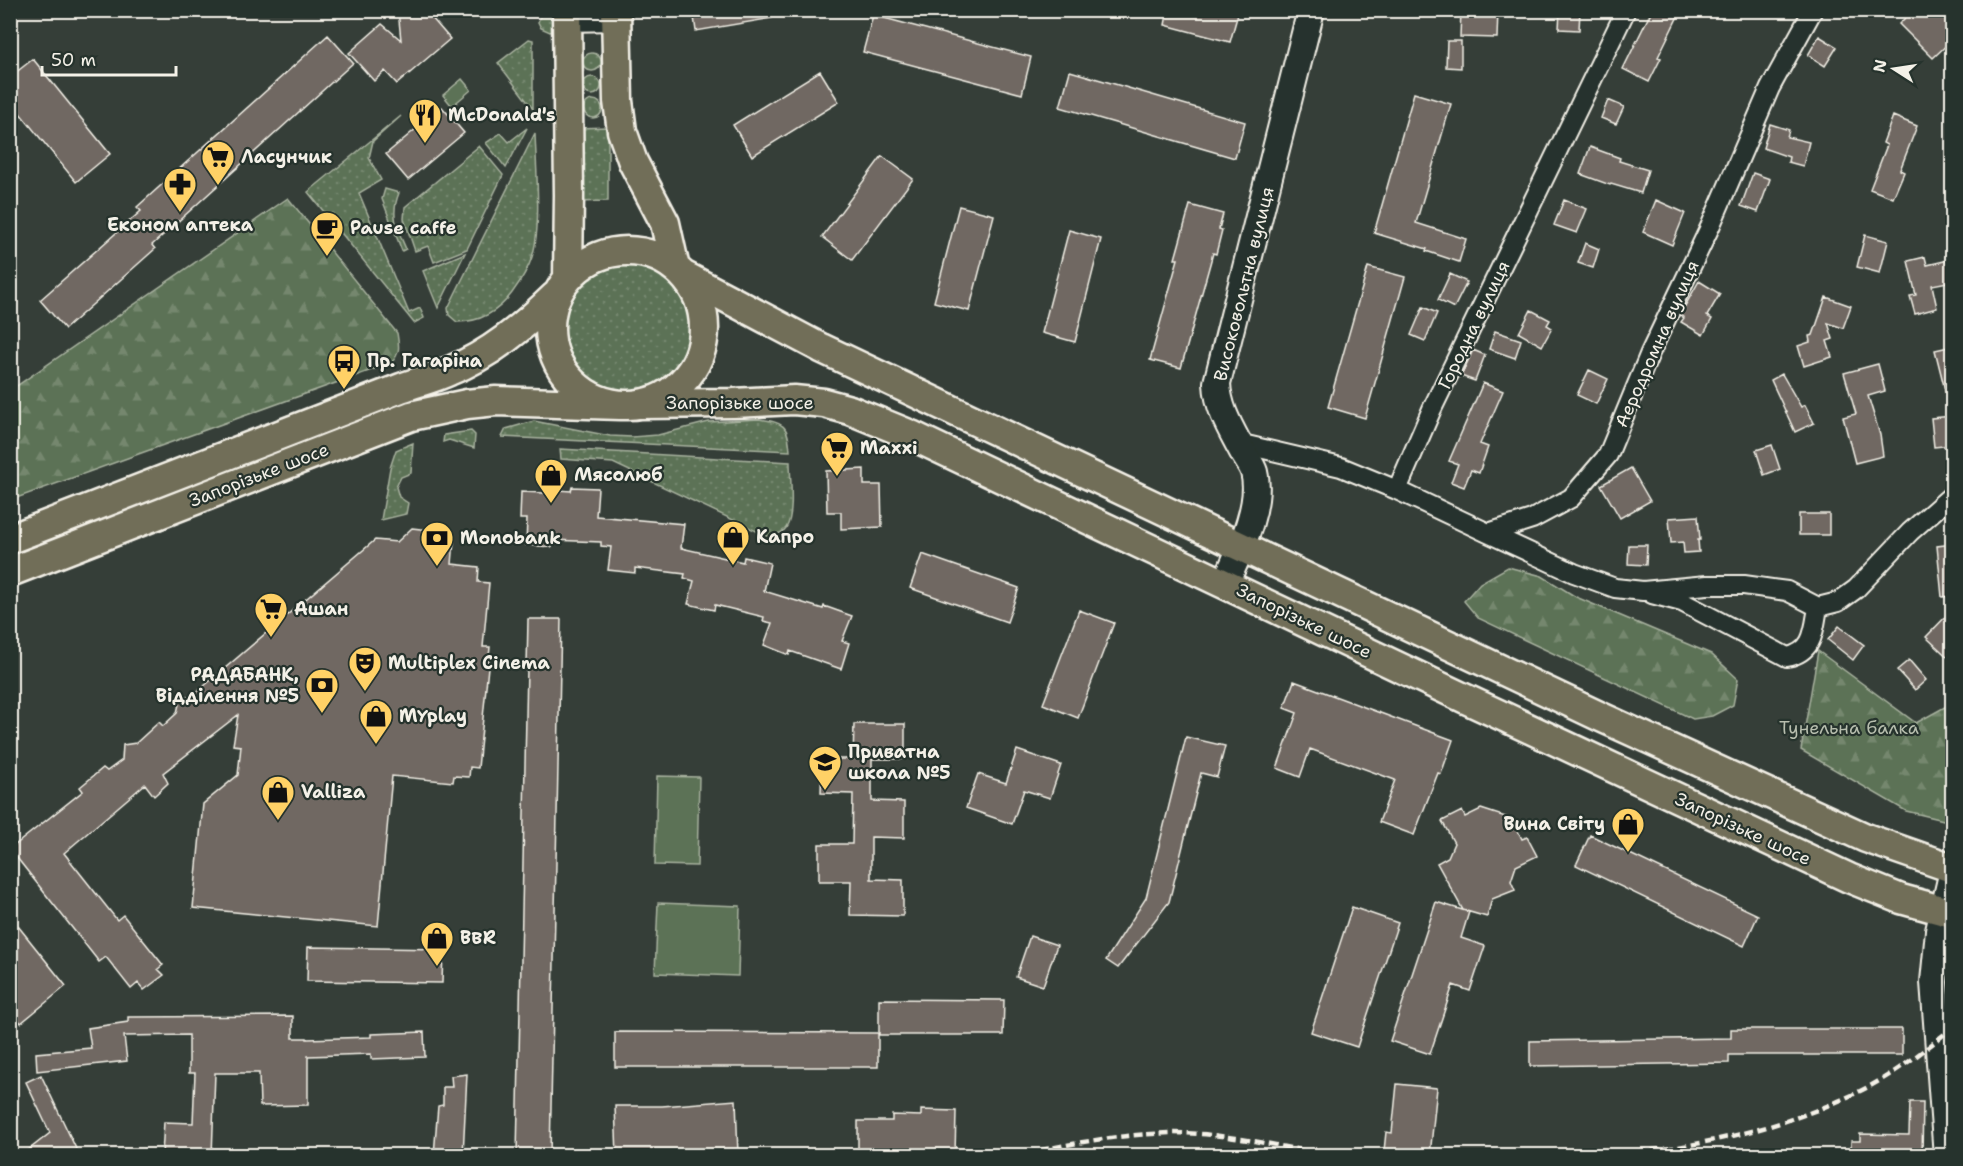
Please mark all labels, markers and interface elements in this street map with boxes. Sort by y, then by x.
scale bar [42,39,176,77]
north arrow [1864,39,1924,99]
text: 50 m [51,48,96,72]
text: N [1868,58,1891,74]
restaurant icon: McDonald's [407,97,443,144]
place label: McDonald's [448,103,555,127]
supermarket icon: Ласунчик [200,139,236,186]
place label: Ласунчик [241,145,332,169]
pharmacy icon: Економ аптека [162,166,198,213]
street label: Високовольтна вулиця [1208,184,1280,384]
cafe icon: Pause caffe [309,210,345,257]
place label: Економ аптека [107,213,254,237]
place label: Pause caffe [350,216,457,240]
street label: Городна вулиця [1432,257,1516,393]
street label: Аеродромна вулиця [1609,257,1705,431]
bus stop icon: Пр. Гагаріна [326,343,362,390]
place label: Пр. Гагаріна [367,349,483,373]
street label: Запорізьке шосе [666,391,814,415]
supermarket icon: Maxxi [819,430,855,477]
place label: Maxxi [860,436,917,460]
street label: Запорізьке шосе [186,437,332,513]
shop icon: Мясолюб [533,457,569,504]
place label: Мясолюб [574,463,662,487]
shop icon: Капро [715,519,751,566]
bank icon: Monobank [419,520,455,567]
place label: Капро [756,525,814,549]
place label: Monobank [460,526,561,550]
street label: Запорізьке шосе [1233,578,1375,664]
supermarket icon: Ашан [253,591,289,638]
place label: Ашан [294,597,348,621]
theatre icon: Multiplex Cinema [347,645,383,692]
place label: Multiplex Cinema [388,651,551,675]
place label: РАДАБАНК, Відділення №5 [156,663,299,708]
bank icon: РАДАБАНК, Відділення №5 [304,667,340,714]
shop icon: MYplay [358,698,394,745]
place label: MYplay [399,704,467,728]
park label: Тунельна балка [1779,716,1919,740]
place label: Приватна школа №5 [848,740,951,785]
school or university icon: Приватна школа №5 [807,744,843,791]
shop icon: Valliza [260,774,296,821]
place label: Valliza [301,780,366,804]
street label: Запорізьке шосе [1671,787,1815,871]
shop icon: Вина Світу [1610,806,1646,853]
place label: Вина Світу [1503,812,1605,836]
shop icon: BBR [419,920,455,967]
place label: BBR [460,926,496,950]

